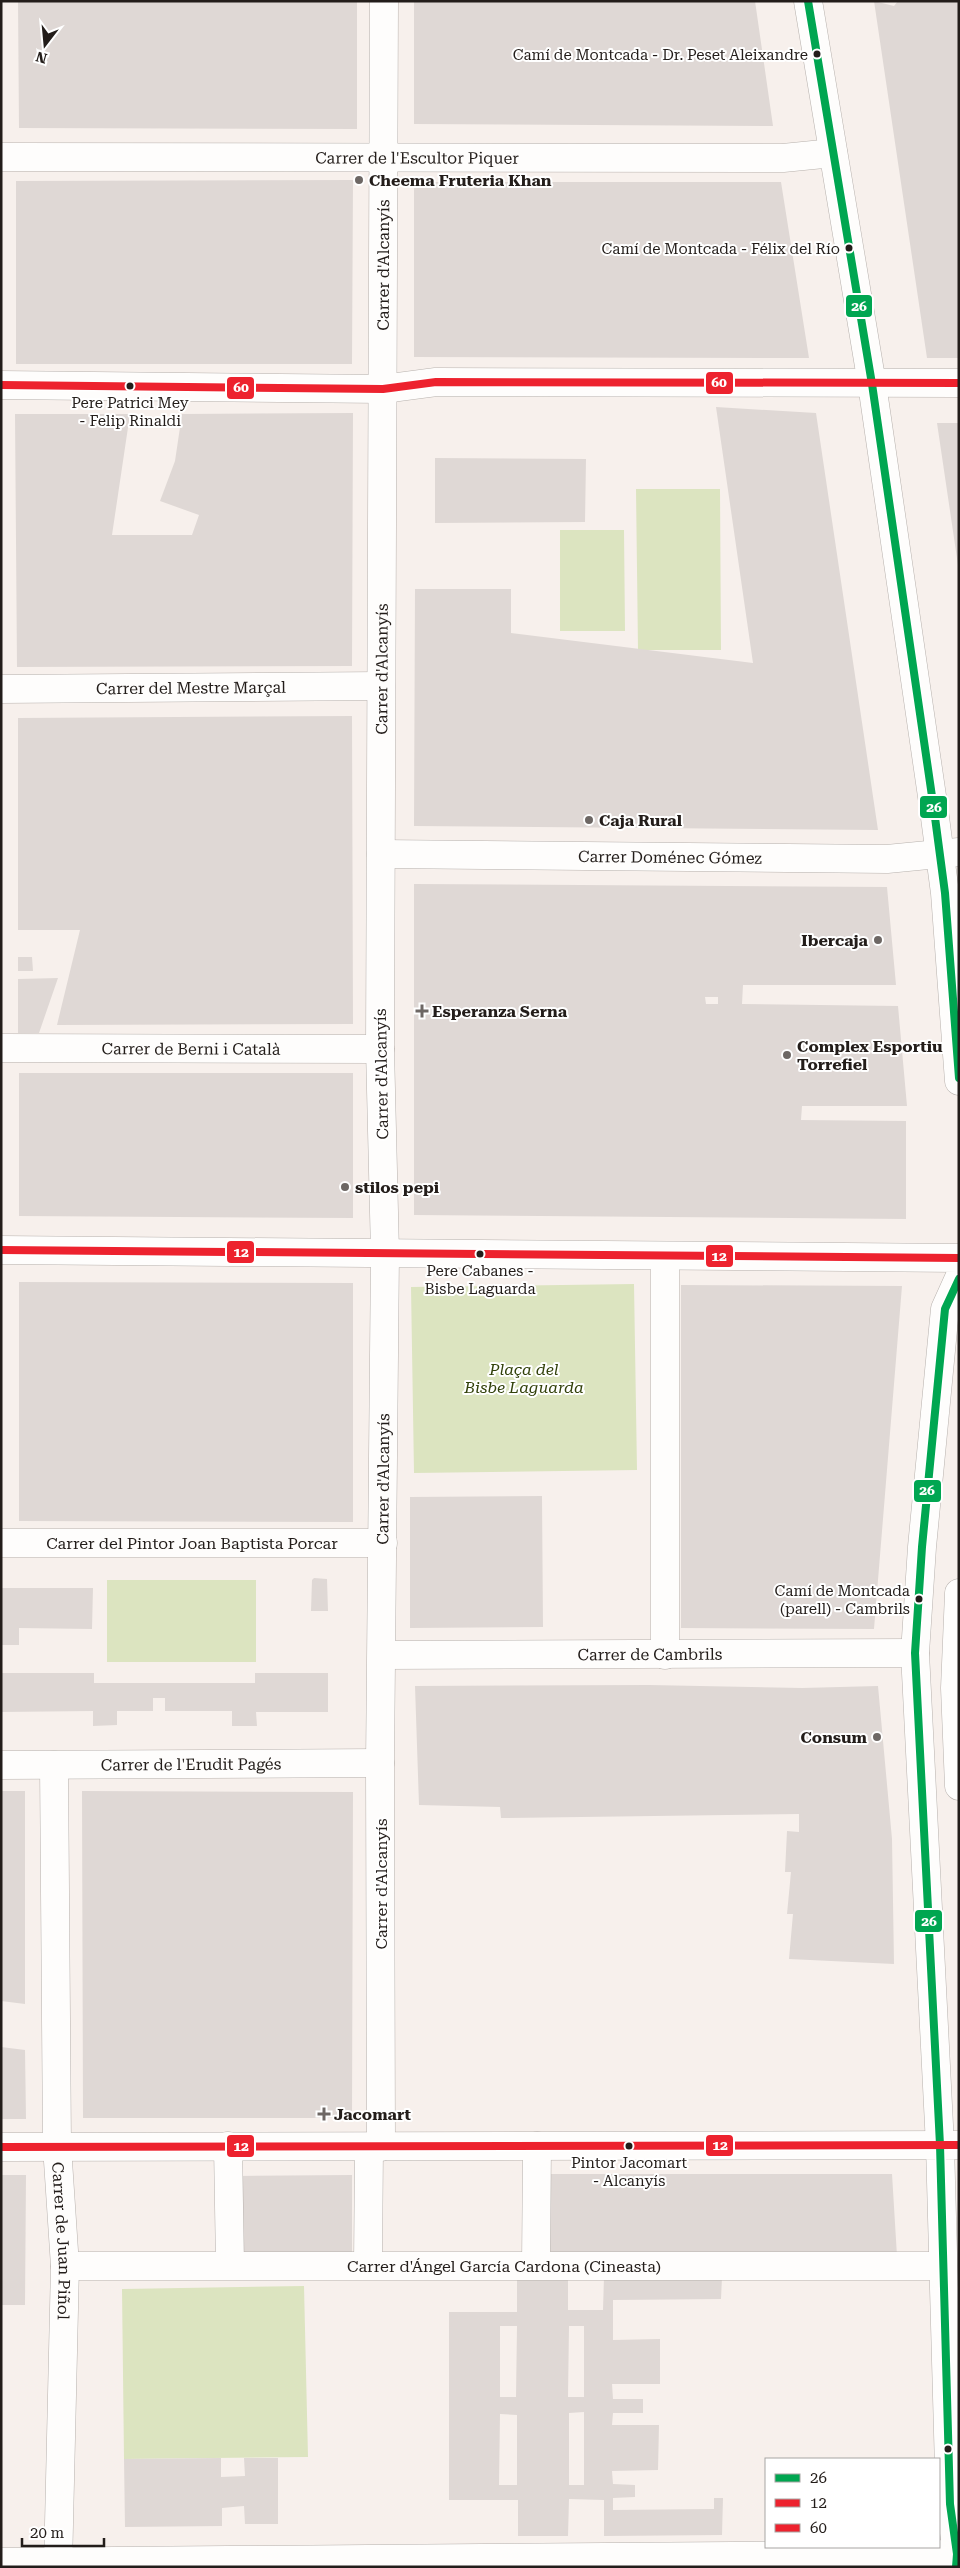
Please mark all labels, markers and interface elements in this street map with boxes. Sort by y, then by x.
north arrow [20,20,70,70]
place label: Camí de Montcada - Dr. Peset Aleixandre [513,46,808,64]
text: N [34,48,49,67]
marker: Camí de Montcada - Dr. Peset Aleixandre [812,49,822,59]
street label: Carrer de l'Escultor Piquer [315,148,519,168]
place label: Cheema Fruteria Khan [369,171,552,190]
marker: Cheema Fruteria Khan [353,174,365,186]
street label: Carrer d'Alcanyís [374,199,393,331]
place label: Camí de Montcada - Félix del Río [602,240,840,258]
marker: Camí de Montcada - Félix del Río [844,243,854,253]
line badge: 26 [845,294,873,318]
text: 26 [851,298,867,314]
line badge: 60 [705,371,734,395]
text: 60 [711,374,727,390]
line badge: 60 [226,376,255,400]
text: 60 [233,379,249,395]
marker: Pere Patrici Mey - Felip Rinaldi [125,381,135,391]
place label: Pere Patrici Mey - Felip Rinaldi [71,394,189,430]
street label: Carrer d'Alcanyís [372,603,392,735]
street label: Carrer del Mestre Marçal [96,678,286,698]
line badge: 26 [919,795,948,819]
text: 26 [926,799,942,815]
place label: Caja Rural [599,811,683,830]
marker: Caja Rural [583,814,595,826]
street label: Carrer Doménec Gómez [578,847,763,868]
place label: Ibercaja [801,931,869,950]
marker: Ibercaja [872,934,884,946]
place label: Esperanza Serna [432,1002,568,1021]
marker: Esperanza Serna [416,1005,428,1017]
street label: Carrer d'Alcanyís [371,1008,392,1140]
place label: Complex Esportiu Torrefiel [797,1037,943,1074]
street label: Carrer de Berni i Català [102,1039,281,1059]
marker: Complex Esportiu Torrefiel [781,1049,793,1061]
place label: stilos pepi [355,1178,440,1197]
marker: stilos pepi [339,1181,351,1193]
line badge: 12 [226,1240,255,1264]
text: 12 [233,1244,249,1260]
line badge: 12 [705,1244,734,1268]
text: 12 [711,1248,727,1264]
marker: Pere Cabanes - Bisbe Laguarda [475,1249,485,1259]
place label: Pere Cabanes - Bisbe Laguarda [424,1262,536,1298]
park label: Plaça del Bisbe Laguarda [463,1360,584,1397]
street label: Carrer d'Alcanyís [373,1413,393,1545]
line badge: 26 [913,1479,942,1503]
text: 26 [919,1482,935,1498]
street label: Carrer del Pintor Joan Baptista Porcar [46,1534,338,1553]
place label: Camí de Montcada (parell) - Cambrils [775,1582,910,1618]
marker: Camí de Montcada (parell) - Cambrils [914,1594,924,1604]
street label: Carrer de Cambrils [578,1645,723,1664]
place label: Consum [800,1728,868,1747]
marker: Consum [871,1731,883,1743]
street label: Carrer de l'Erudit Pagés [101,1755,282,1774]
street label: Carrer d'Alcanyís [372,1818,391,1950]
line badge: 26 [914,1909,943,1933]
text: 26 [921,1913,937,1929]
place label: Jacomart [334,2105,411,2124]
marker: Jacomart [318,2108,330,2120]
line badge: 12 [226,2134,255,2158]
line badge: 12 [705,2134,734,2157]
text: 12 [712,2137,728,2153]
text: 12 [233,2138,249,2154]
marker: Pintor Jacomart - Alcanyís [624,2141,634,2151]
place label: Pintor Jacomart - Alcanyís [571,2154,688,2190]
street label: Carrer de Juan Piñol [48,2161,74,2320]
street label: Carrer d'Ángel García Cardona (Cineasta) [347,2257,661,2276]
unlabelled marker [943,2444,953,2454]
legend [765,2458,940,2548]
text: 26 [810,2469,827,2487]
text: 12 [810,2494,827,2512]
scale bar [22,2516,105,2548]
text: 60 [810,2519,827,2537]
text: 20 m [30,2524,65,2542]

